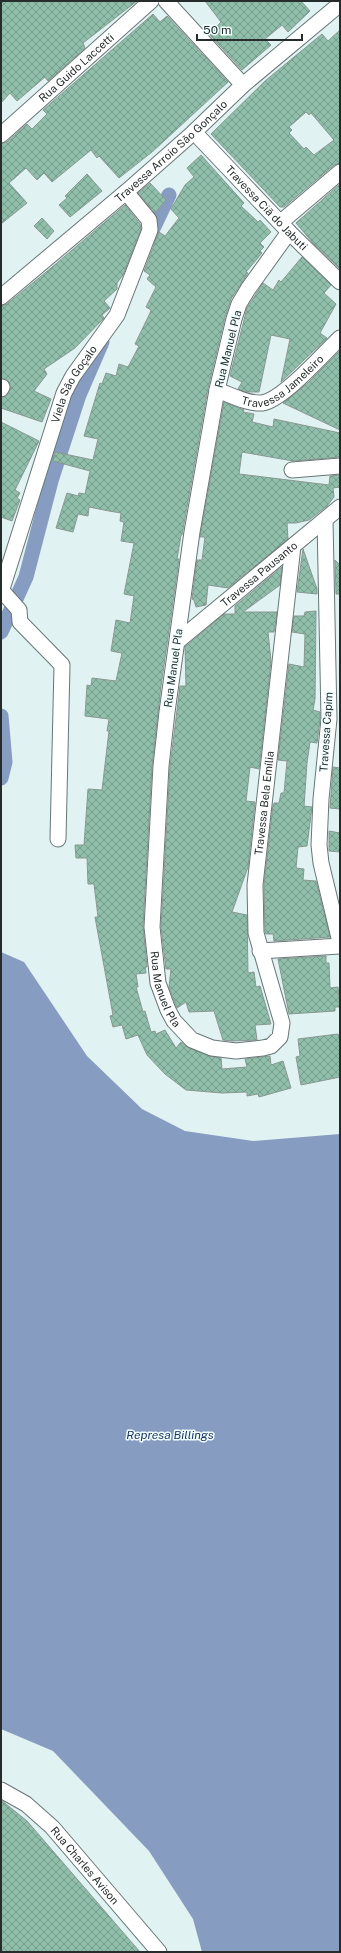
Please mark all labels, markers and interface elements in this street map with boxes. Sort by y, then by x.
scale bar [197,16,302,42]
text: 50 m [203,23,231,37]
street label: Rua Guido Laccetti [36,31,116,104]
street label: Travessa Arroio São Gonçalo [113,98,229,205]
street label: Travessa Ciã do Jabuti [223,163,310,253]
street label: Rua Manuel Pla [213,309,243,389]
street label: Viela São Goçalo [49,343,99,424]
street label: Travessa Jameleiro [240,352,326,409]
street label: Travessa Pausanto [218,539,299,609]
street label: Rua Manuel Pla [162,628,184,708]
street label: Travessa Capim [317,692,335,772]
street label: Travessa Bela Emília [252,750,276,856]
street label: Rua Manuel Pla [149,950,183,1030]
water label: Represa Billings [126,1428,214,1442]
street label: Rua Charles Avison [49,1824,121,1907]

